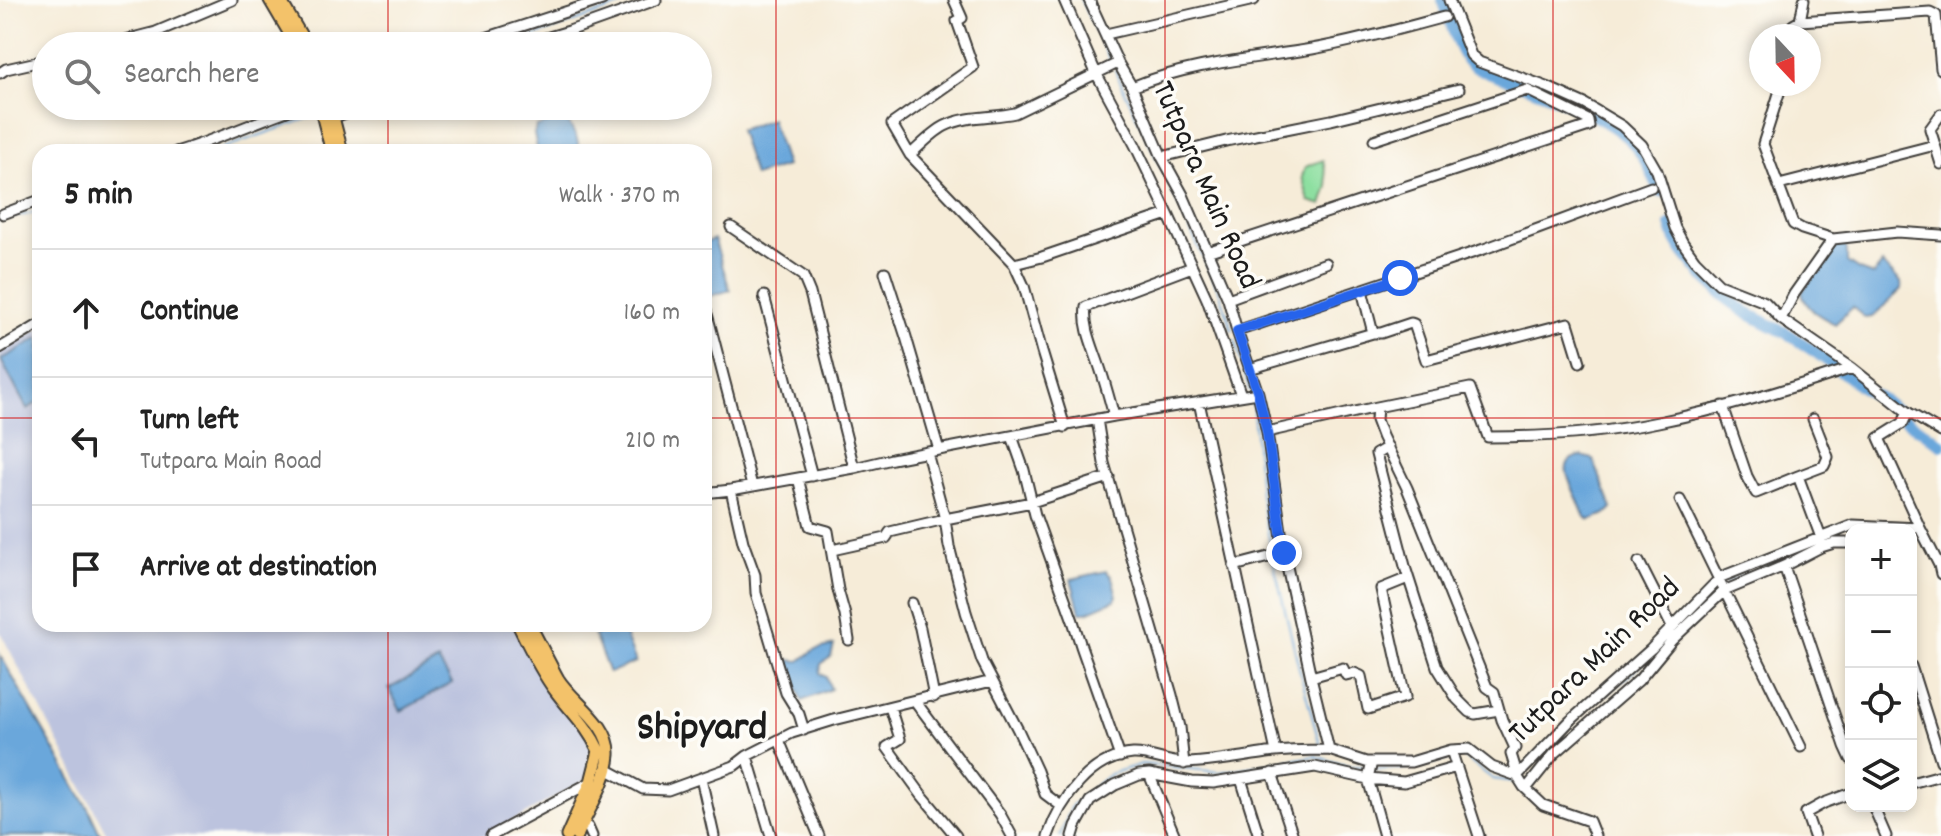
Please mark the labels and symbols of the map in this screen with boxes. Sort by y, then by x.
north arrow [1749,24,1821,96]
street label: Tutpara Main Road [1137,74,1271,298]
route start [1382,260,1418,296]
route end [1266,535,1302,571]
street label: Tutpara Main Road [1499,568,1693,756]
district label: Shipyard [637,702,767,759]

